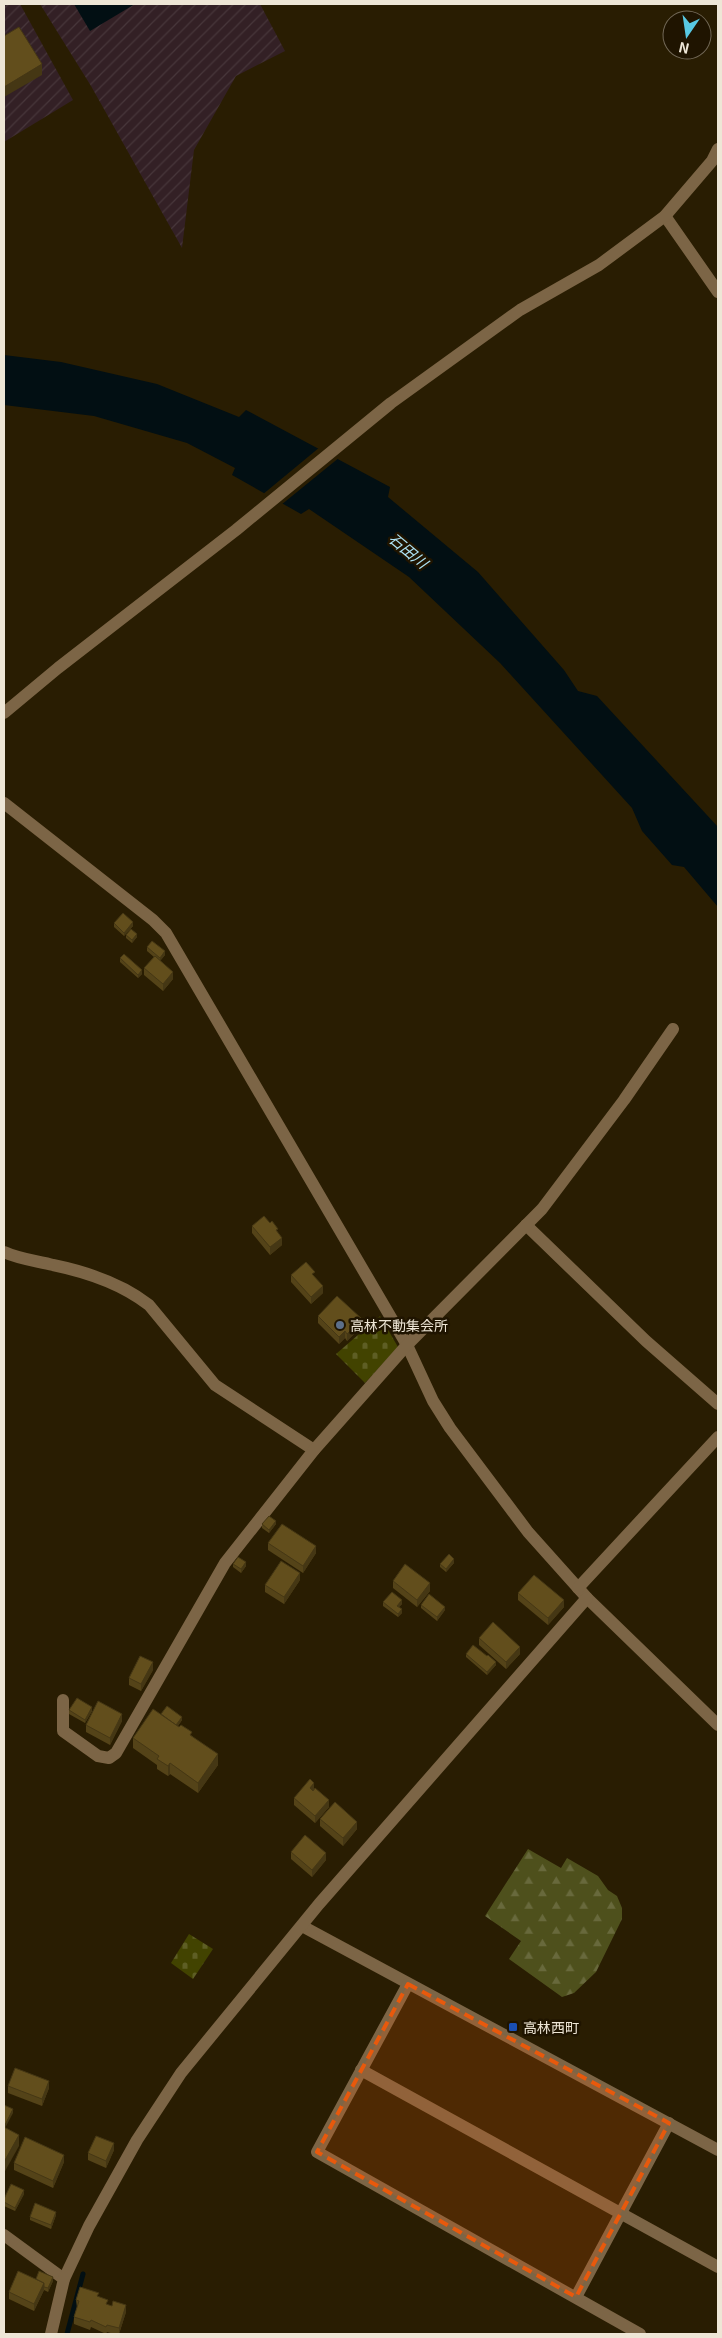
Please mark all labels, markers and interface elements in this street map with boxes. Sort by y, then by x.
north arrow [662,10,712,60]
text: N [676,38,691,60]
water label: 石田川 [385,527,435,574]
place label: 高林不動集会所 [350,1315,448,1335]
marker: 高林不動集会所 [334,1319,346,1331]
place label: 高林西町 [523,2017,579,2037]
marker: 高林西町 [507,2021,519,2033]

